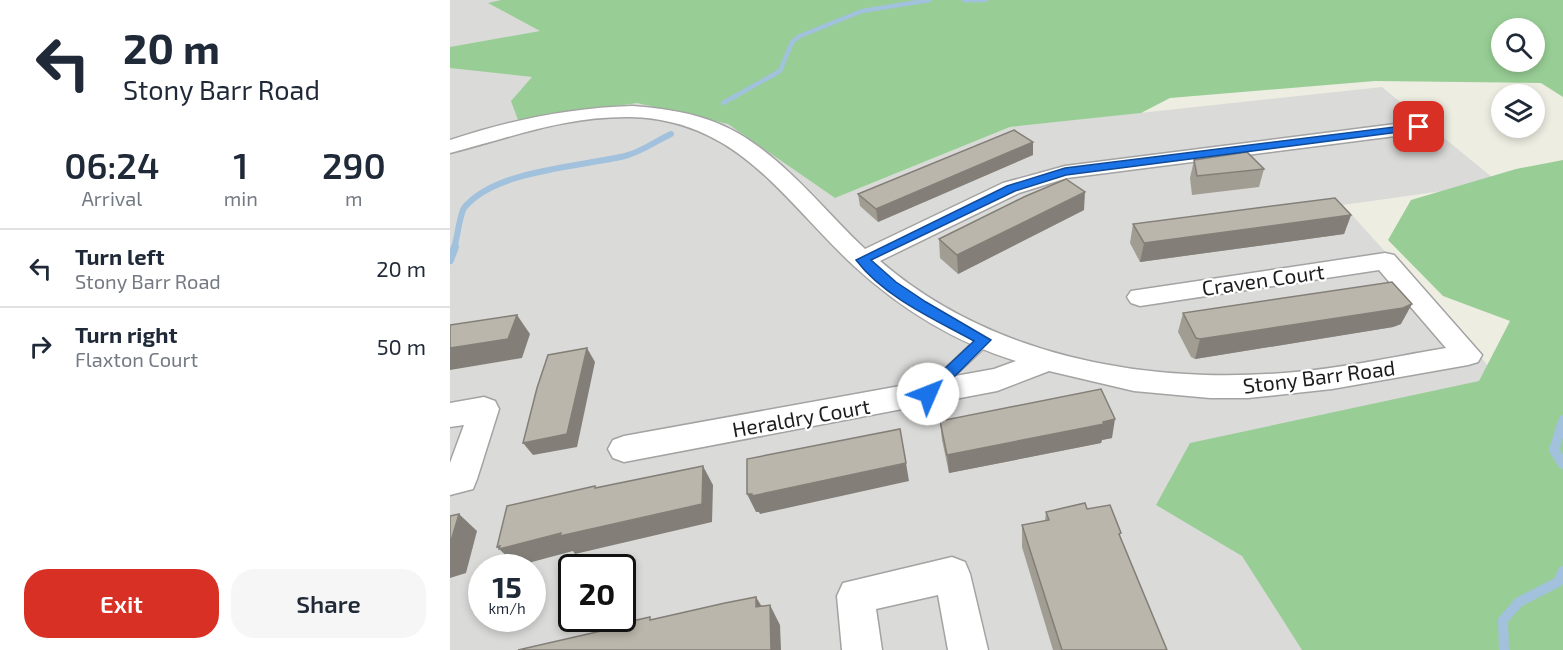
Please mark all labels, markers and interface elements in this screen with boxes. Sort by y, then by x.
map controls [1491,18,1545,138]
button: search [1491,18,1545,72]
text: 20 m [123,22,220,72]
icon: left [24,24,102,102]
text: Stony Barr Road [123,73,320,105]
button: layers [1491,84,1545,138]
pin [1393,101,1444,152]
icon: arrive [1402,110,1435,143]
text: 06:24 [64,143,160,186]
text: 1 [233,143,248,186]
text: 290 [322,143,386,186]
text: Arrival [81,186,142,210]
text: min [224,186,258,210]
text: m [345,186,363,210]
text: Turn left [75,243,164,269]
icon: left [24,252,57,285]
text: 20 m [376,255,426,281]
street label: Craven Court [1200,258,1326,300]
text: Stony Barr Road [75,269,221,293]
text: Turn right [75,321,177,347]
icon: right [24,330,57,363]
text: 50 m [377,333,426,359]
text: Flaxton Court [75,347,198,371]
street label: Stony Barr Road [1241,354,1397,398]
position arrow [896,362,960,426]
street label: Heraldry Court [730,393,872,441]
speed limit sign: 20 [558,554,636,632]
text: 15 [492,568,522,604]
button: Exit [24,569,219,638]
button: Share [231,569,426,638]
text: km/h [488,599,526,617]

